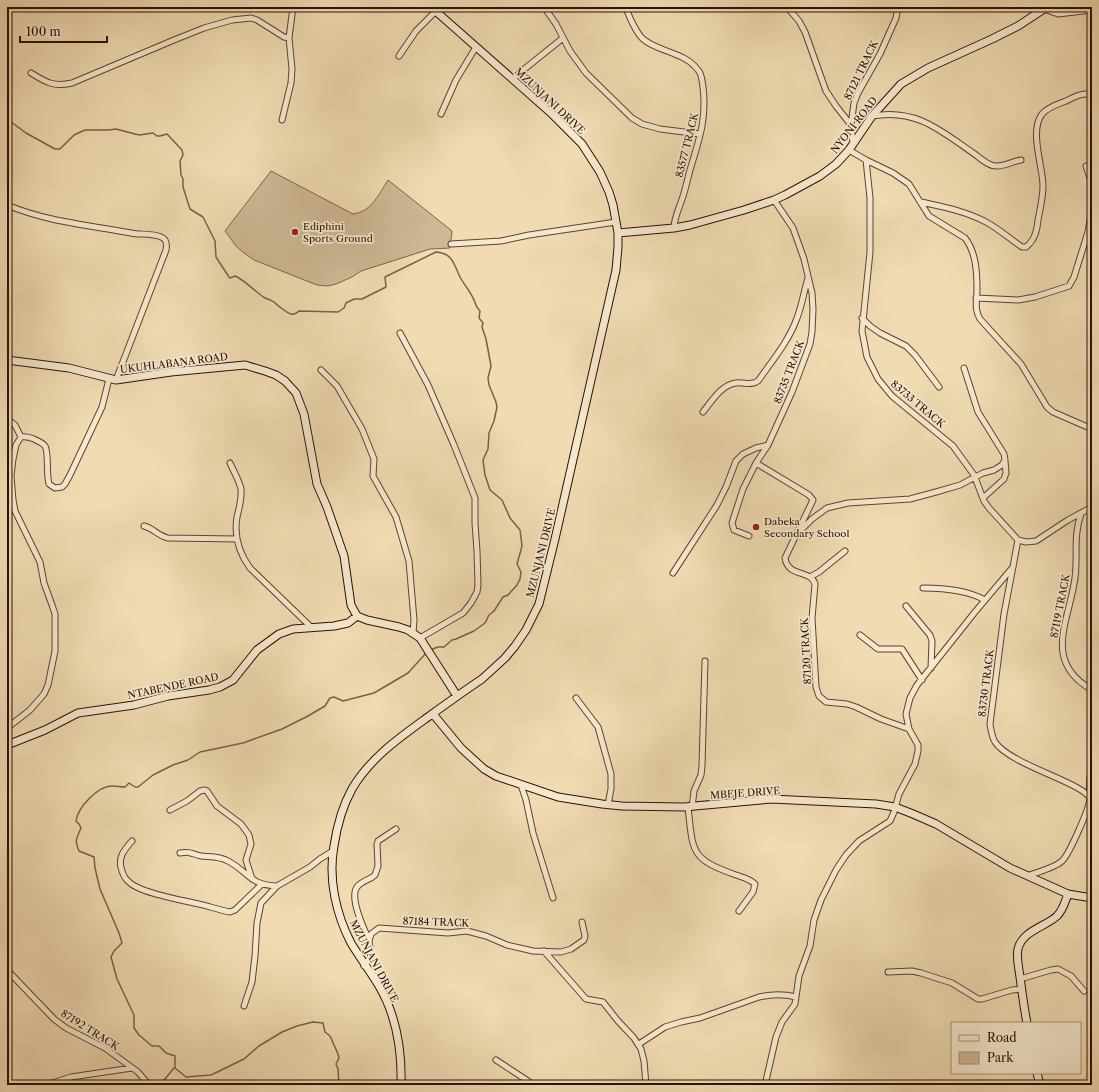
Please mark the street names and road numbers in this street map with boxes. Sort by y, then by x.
street label: 87121 TRACK [841,37,882,102]
street label: MZUNJANI DRIVE [512,65,588,137]
street label: NYONI ROAD [828,94,880,156]
street label: 83577 TRACK [673,110,702,179]
street label: 83735 TRACK [771,337,808,406]
street label: UKUHLABANA ROAD [119,350,229,376]
street label: 83733 TRACK [888,377,949,431]
street label: MZUNJANI DRIVE [524,507,558,599]
street label: 87119 TRACK [1047,572,1073,639]
street label: 87120 TRACK [798,616,814,685]
street label: 83730 TRACK [975,647,997,718]
street label: NTABENDE ROAD [126,670,220,702]
street label: MBEJE DRIVE [709,784,781,802]
street label: 87184 TRACK [403,914,471,930]
street label: MZUNJANI DRIVE [347,917,401,1005]
street label: 87192 TRACK [58,1007,123,1054]

